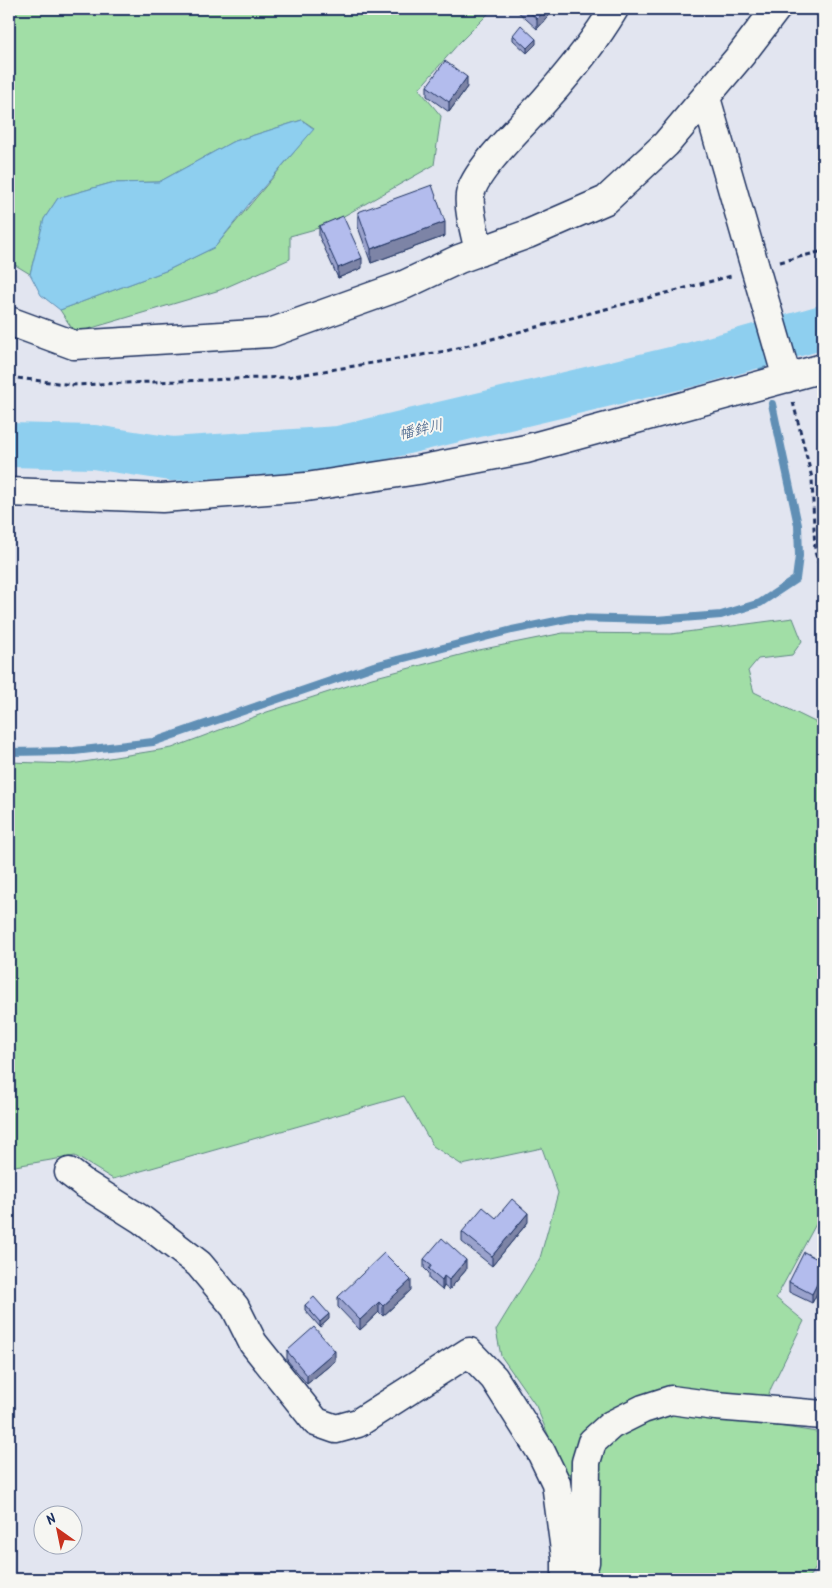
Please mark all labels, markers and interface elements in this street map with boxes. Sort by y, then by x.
water label: 幡鉾川 [397,413,446,447]
north arrow [32,1506,82,1556]
text: N [42,1508,61,1532]

